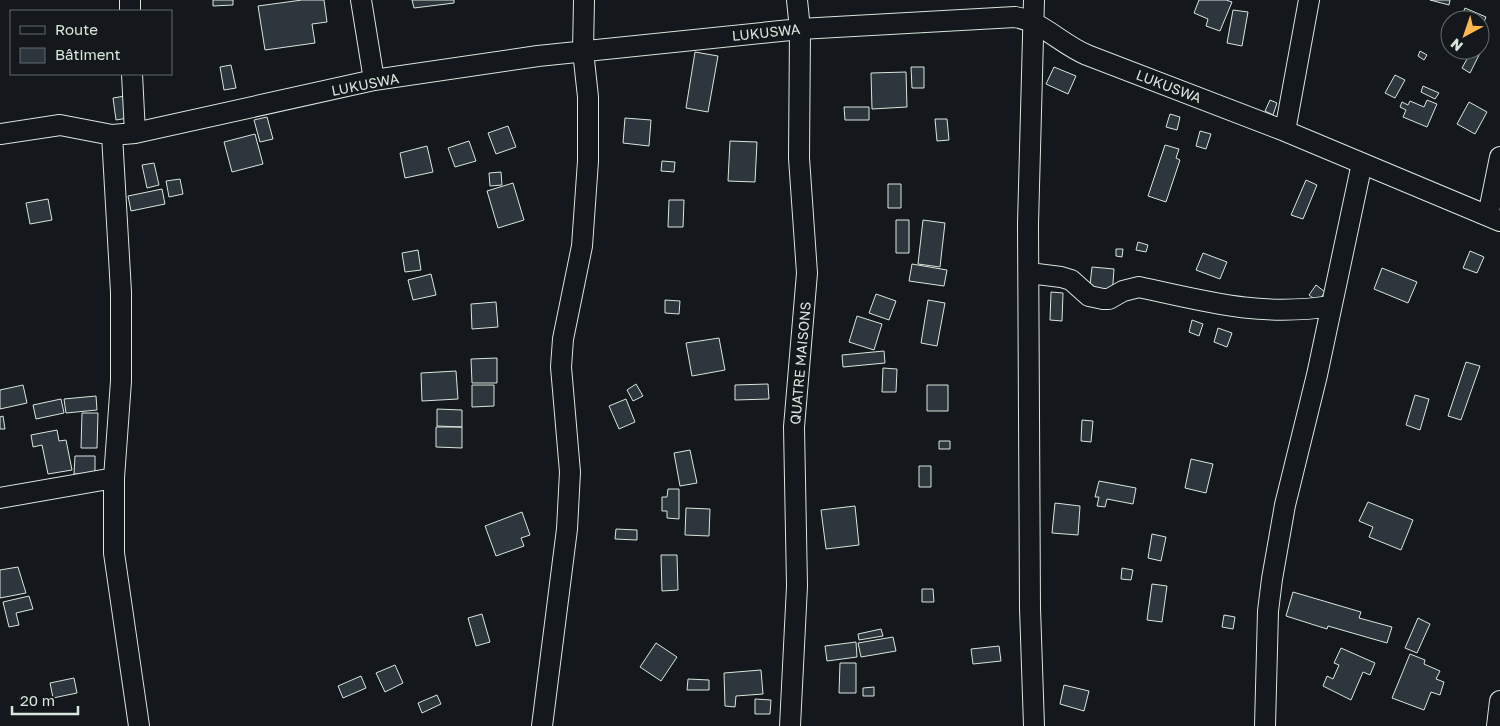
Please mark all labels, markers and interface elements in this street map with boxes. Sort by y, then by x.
legend [10,10,172,75]
north arrow [1440,10,1490,60]
text: Route [55,20,98,38]
street label: LUKUSWA [731,20,802,44]
text: N [1447,35,1466,55]
text: Bâtiment [55,45,120,63]
street label: LUKUSWA [1134,66,1205,106]
street label: LUKUSWA [330,69,401,99]
street label: QUATRE MAISONS [786,301,814,425]
scale bar [12,684,79,716]
text: 20 m [20,691,55,709]

